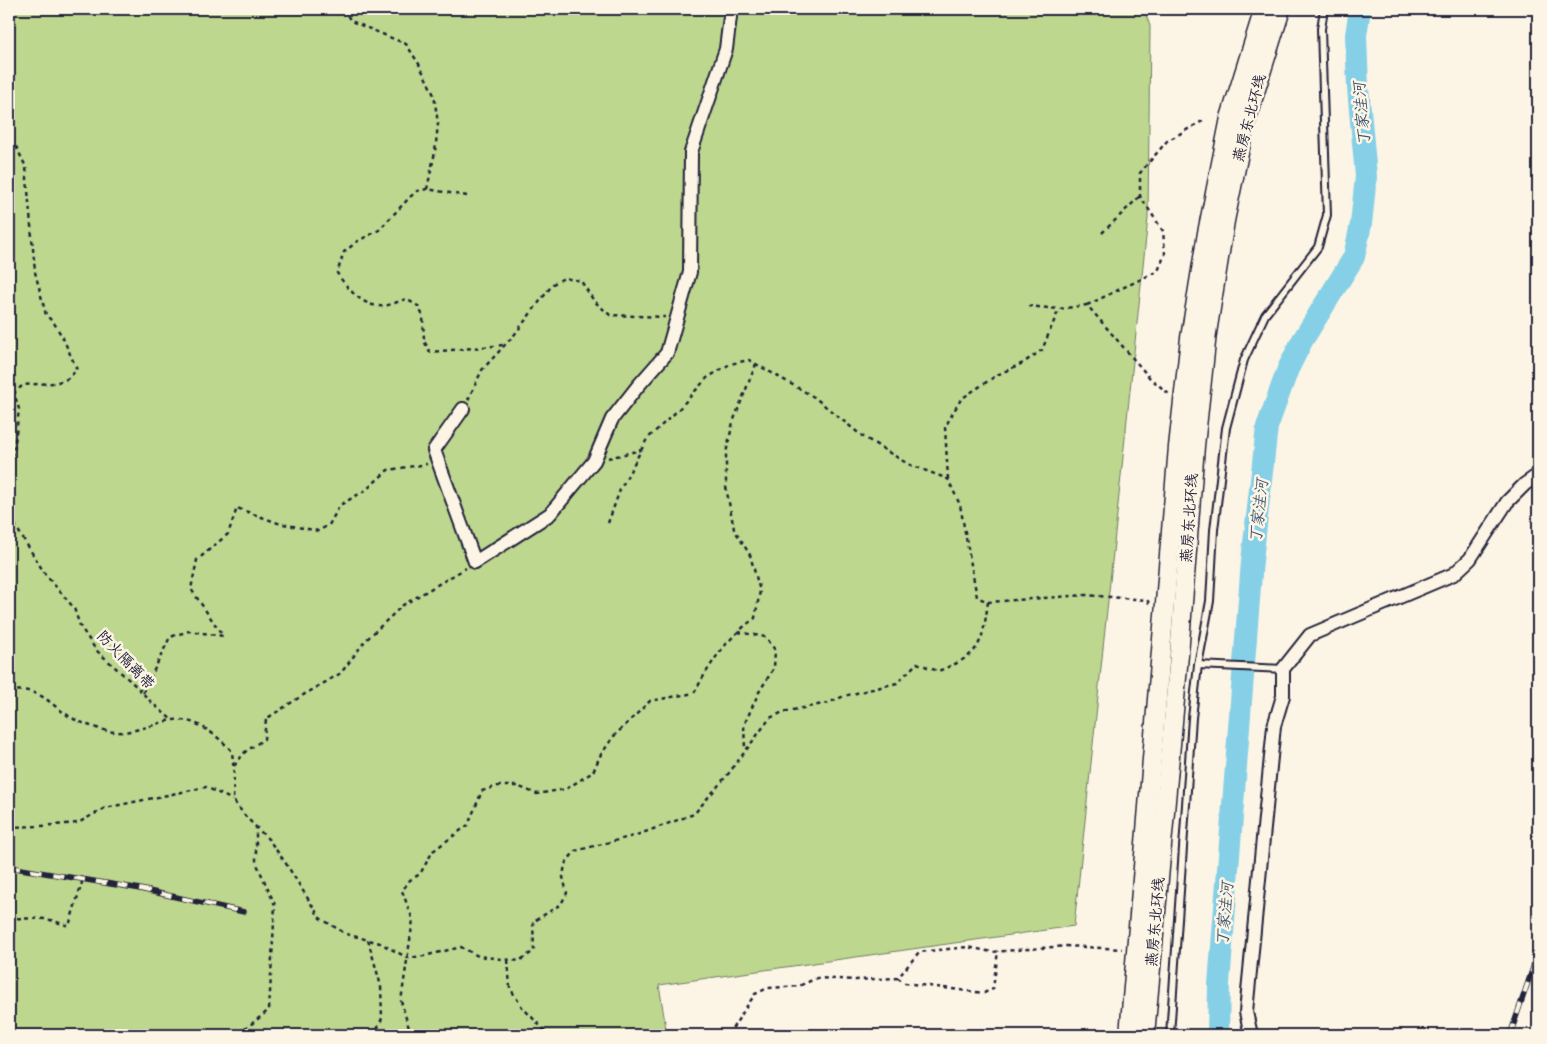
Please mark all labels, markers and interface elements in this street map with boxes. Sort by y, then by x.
street label: 燕房东北环线 [1225,71,1270,164]
water label: 丁家洼河 [1345,78,1375,147]
street label: 燕房东北环线 [1173,472,1202,564]
water label: 丁家洼河 [1242,475,1273,544]
street label: 防火隔离带 [93,624,161,694]
street label: 燕房东北环线 [1138,876,1169,968]
water label: 丁家洼河 [1208,878,1238,947]

